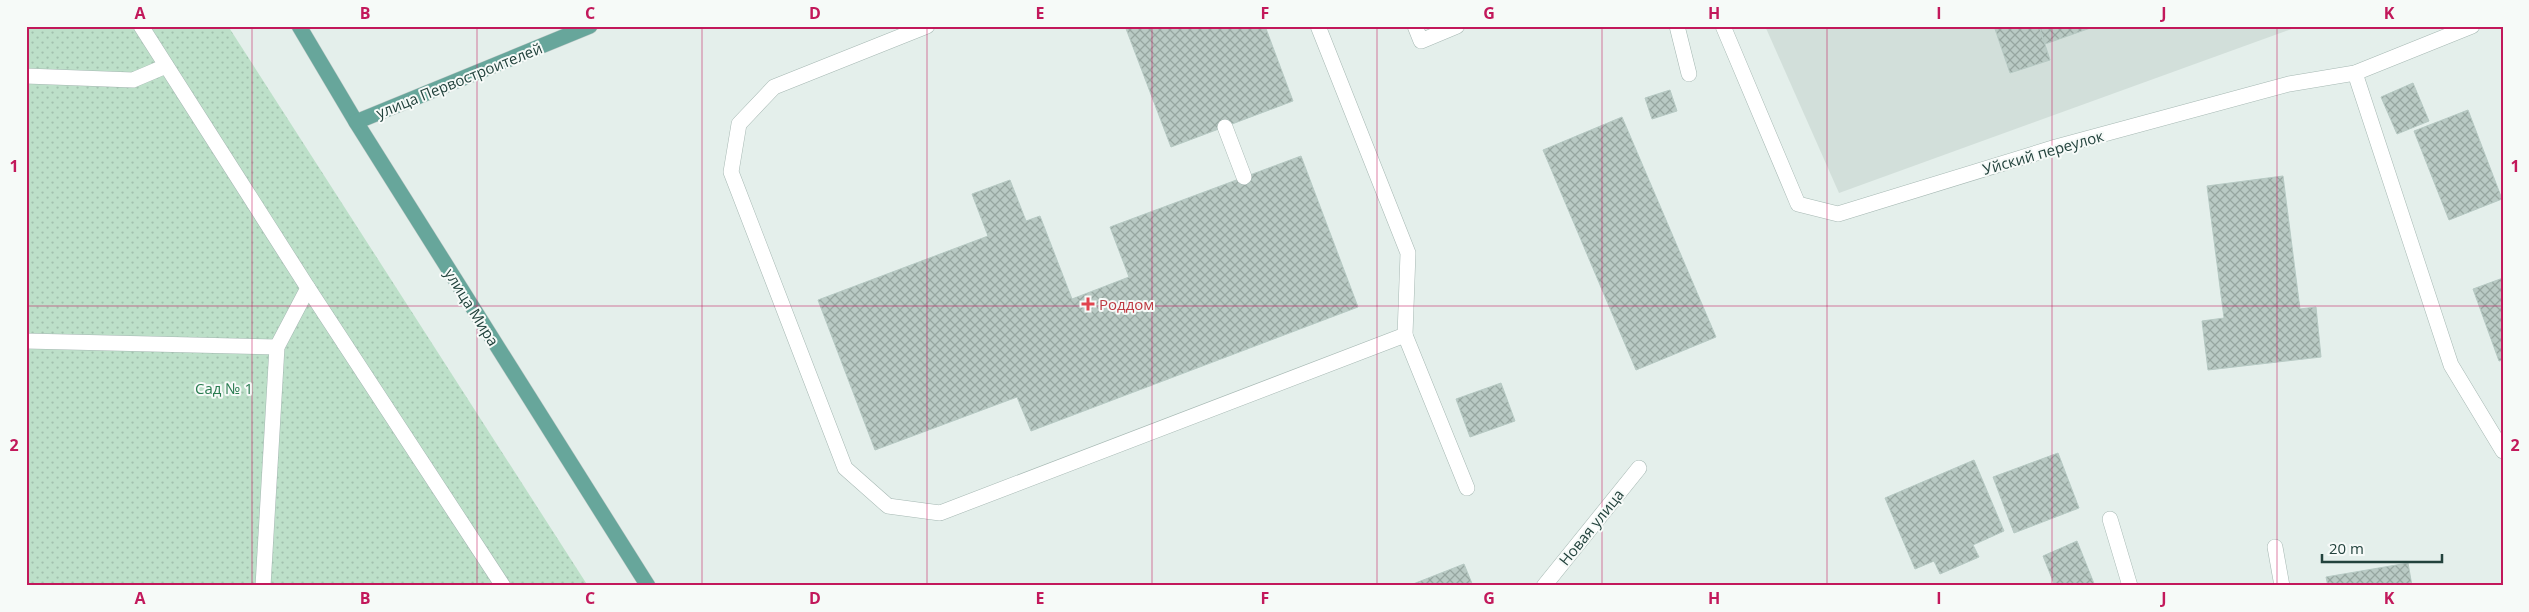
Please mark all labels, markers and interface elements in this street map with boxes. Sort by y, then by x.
text: A [134,2,146,24]
text: B [360,2,370,24]
text: C [585,2,595,24]
text: D [809,2,821,24]
text: E [1036,2,1045,24]
text: F [1261,2,1269,24]
text: G [1483,2,1495,24]
text: H [1708,2,1720,24]
text: I [1936,2,1942,24]
text: J [2159,2,2167,24]
text: K [2384,2,2395,24]
street label: улица Первостроителей [373,37,545,123]
street label: Уйский переулок [1980,125,2106,179]
text: 1 [9,155,19,177]
text: 1 [2510,155,2520,177]
street label: улица Мира [440,264,504,350]
place label: Роддом [1099,294,1154,314]
marker: Роддом [1081,297,1095,311]
park label: Сад № 1 [195,378,253,398]
text: 2 [9,434,19,456]
text: 2 [2510,434,2520,456]
street label: Новая улица [1554,485,1628,569]
scale bar [2322,532,2442,564]
text: 20 m [2329,538,2364,558]
text: A [134,587,146,609]
text: B [360,587,370,609]
text: C [585,587,595,609]
text: D [809,587,821,609]
text: E [1036,587,1045,609]
text: F [1261,587,1269,609]
text: G [1483,587,1495,609]
text: H [1708,587,1720,609]
text: I [1936,587,1942,609]
text: J [2159,587,2167,609]
text: K [2384,587,2395,609]

